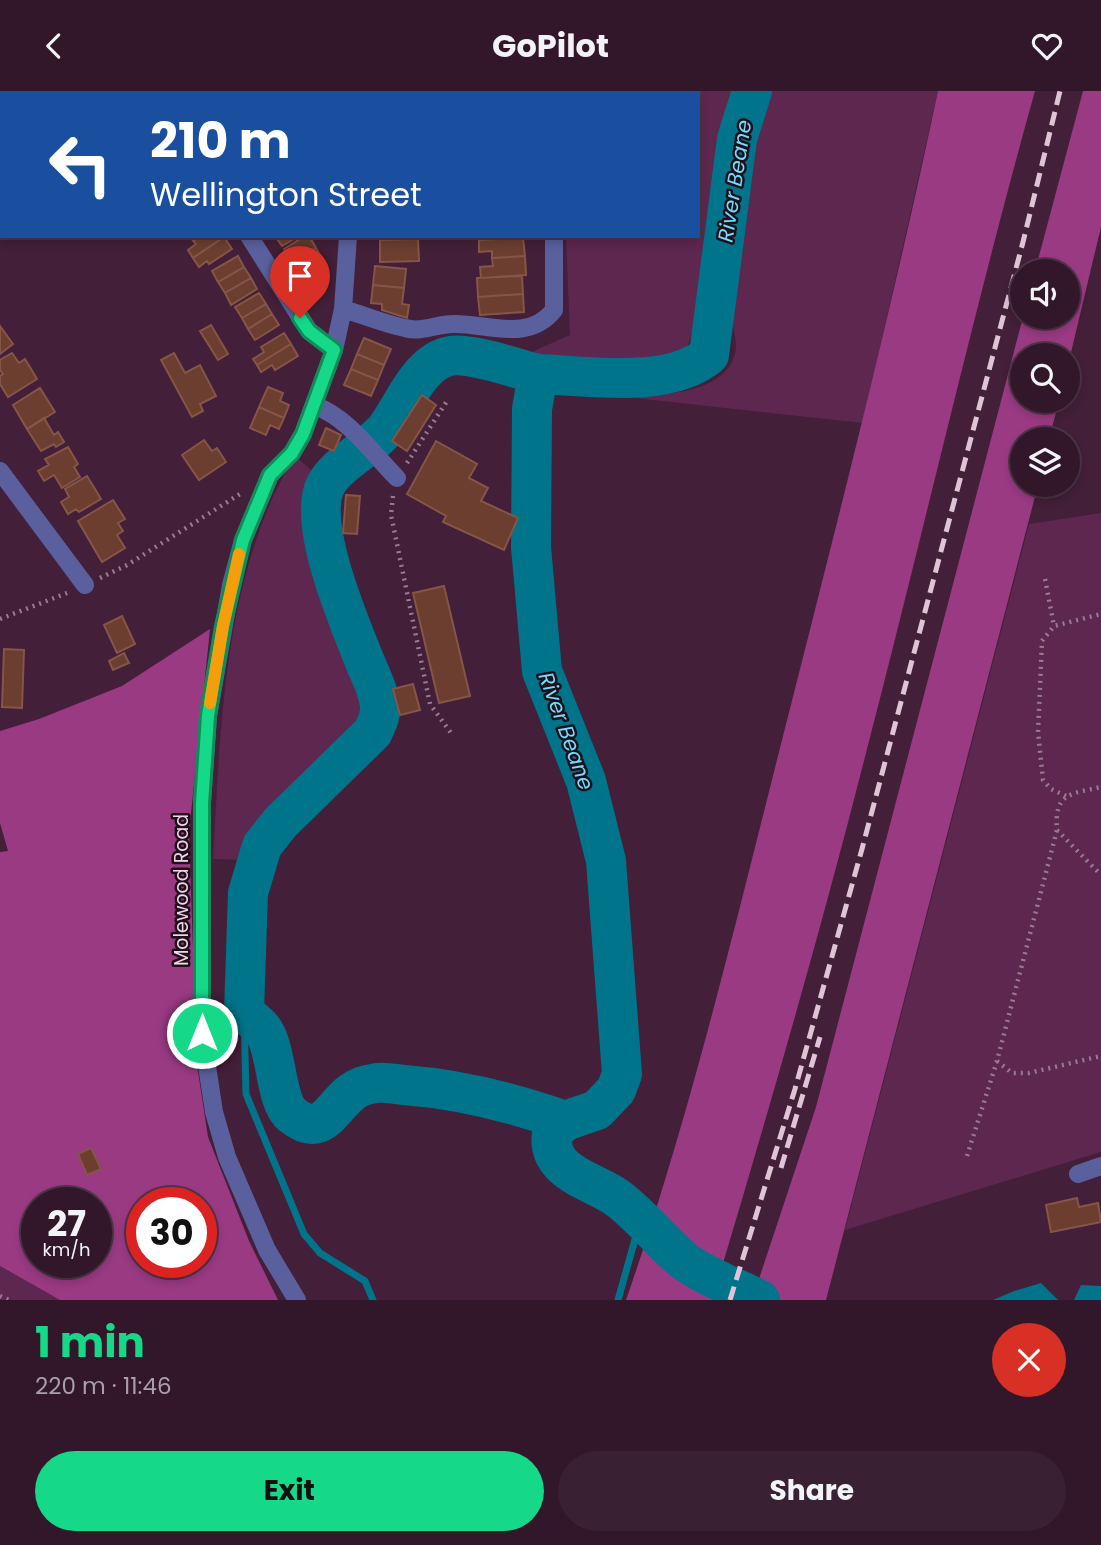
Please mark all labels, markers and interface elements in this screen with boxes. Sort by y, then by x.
text: GoPilot [492,23,609,68]
icon: back [35,27,73,65]
icon: heart [1028,27,1066,65]
text: 210 m [150,107,291,175]
water label: River Beane [711,118,758,244]
icon: left [35,119,126,210]
text: Wellington Street [150,172,422,217]
pin [270,246,330,318]
icon: arrive [281,257,319,295]
map controls [1010,259,1080,497]
button: sound [1010,259,1080,329]
button: search [1010,343,1080,413]
button: layers [1010,427,1080,497]
water label: River Beane [532,668,601,794]
street label: Molewood Road [168,814,195,966]
position arrow [165,996,239,1070]
speed limit sign: 30 [126,1187,217,1278]
text: 27 [47,1199,86,1248]
text: km/h [43,1237,90,1262]
text: 1 min [35,1313,145,1372]
button: close [992,1323,1066,1397]
text: 220 m · 11:46 [35,1370,172,1402]
button: Exit [35,1451,544,1531]
button: Share [558,1451,1066,1531]

